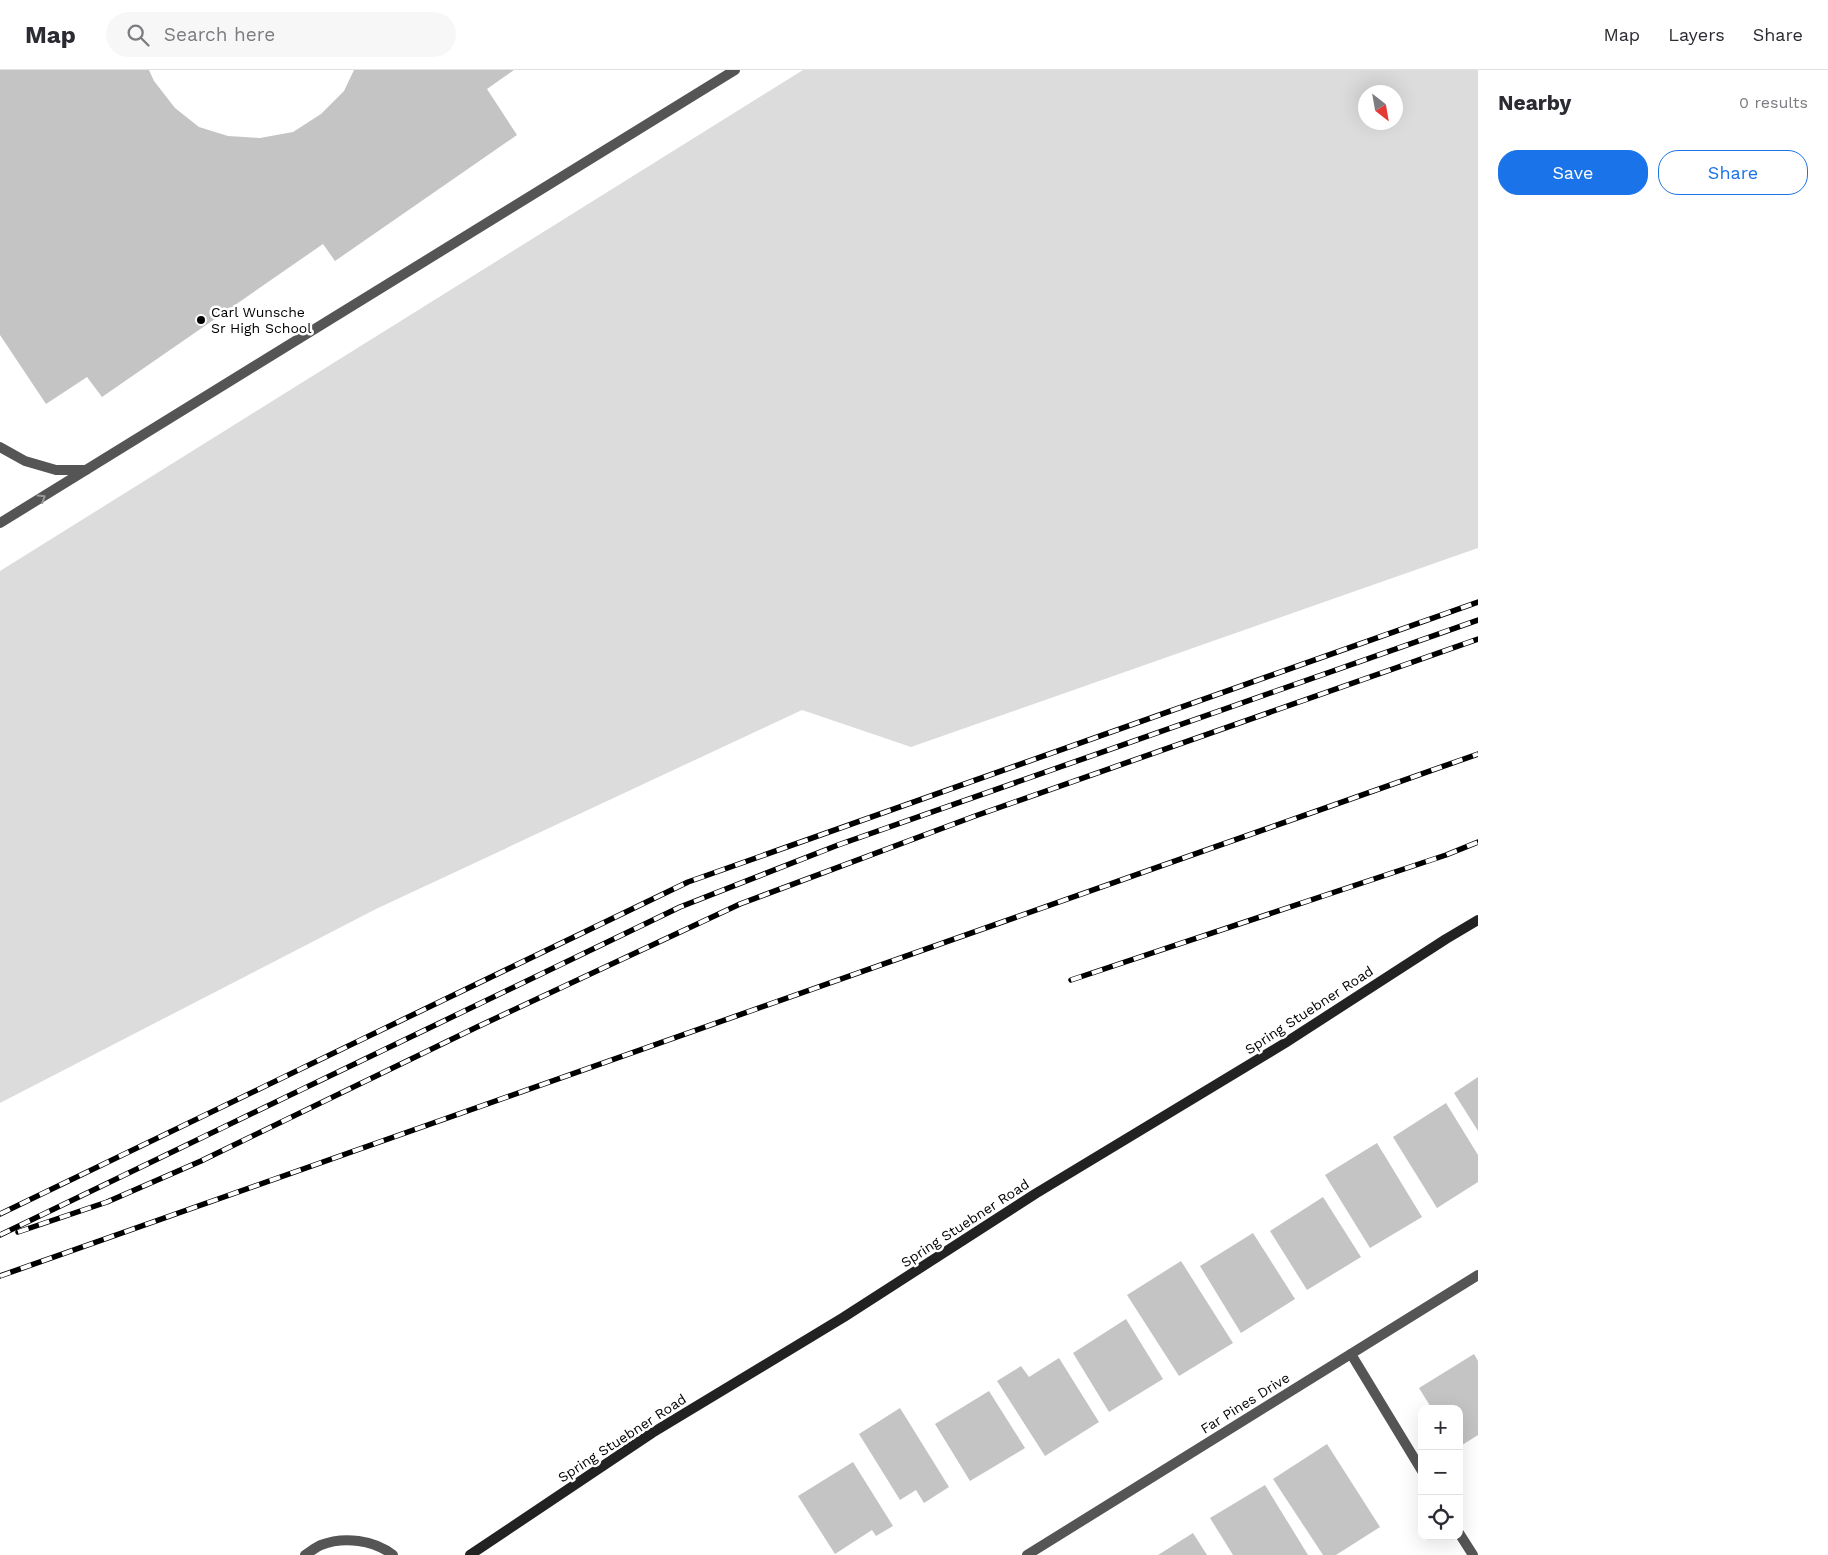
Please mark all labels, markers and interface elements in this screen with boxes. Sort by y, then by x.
search box [106,12,456,57]
text: Map [25,21,76,49]
icon: search [124,21,152,49]
text: Search here [164,23,275,46]
text: Map [1603,24,1640,45]
text: Layers [1668,24,1725,45]
text: Share [1753,24,1803,45]
north arrow [1358,85,1403,130]
text: Nearby [1498,90,1571,115]
text: 0 results [1739,93,1808,112]
button: Save [1498,150,1648,195]
button: Share [1658,150,1808,195]
place label: Carl Wunsche Sr High School [211,304,312,336]
marker: Carl Wunsche Sr High School [195,314,207,326]
one-way arrow [36,494,45,504]
street label: Spring Stuebner Road [1242,963,1376,1057]
street label: Spring Stuebner Road [898,1176,1032,1270]
street label: Far Pines Drive [1198,1369,1292,1437]
street label: Spring Stuebner Road [555,1391,689,1485]
map controls [1418,1405,1463,1540]
button: + [1418,1405,1463,1450]
button: − [1418,1450,1463,1495]
button: locate [1418,1495,1463,1540]

